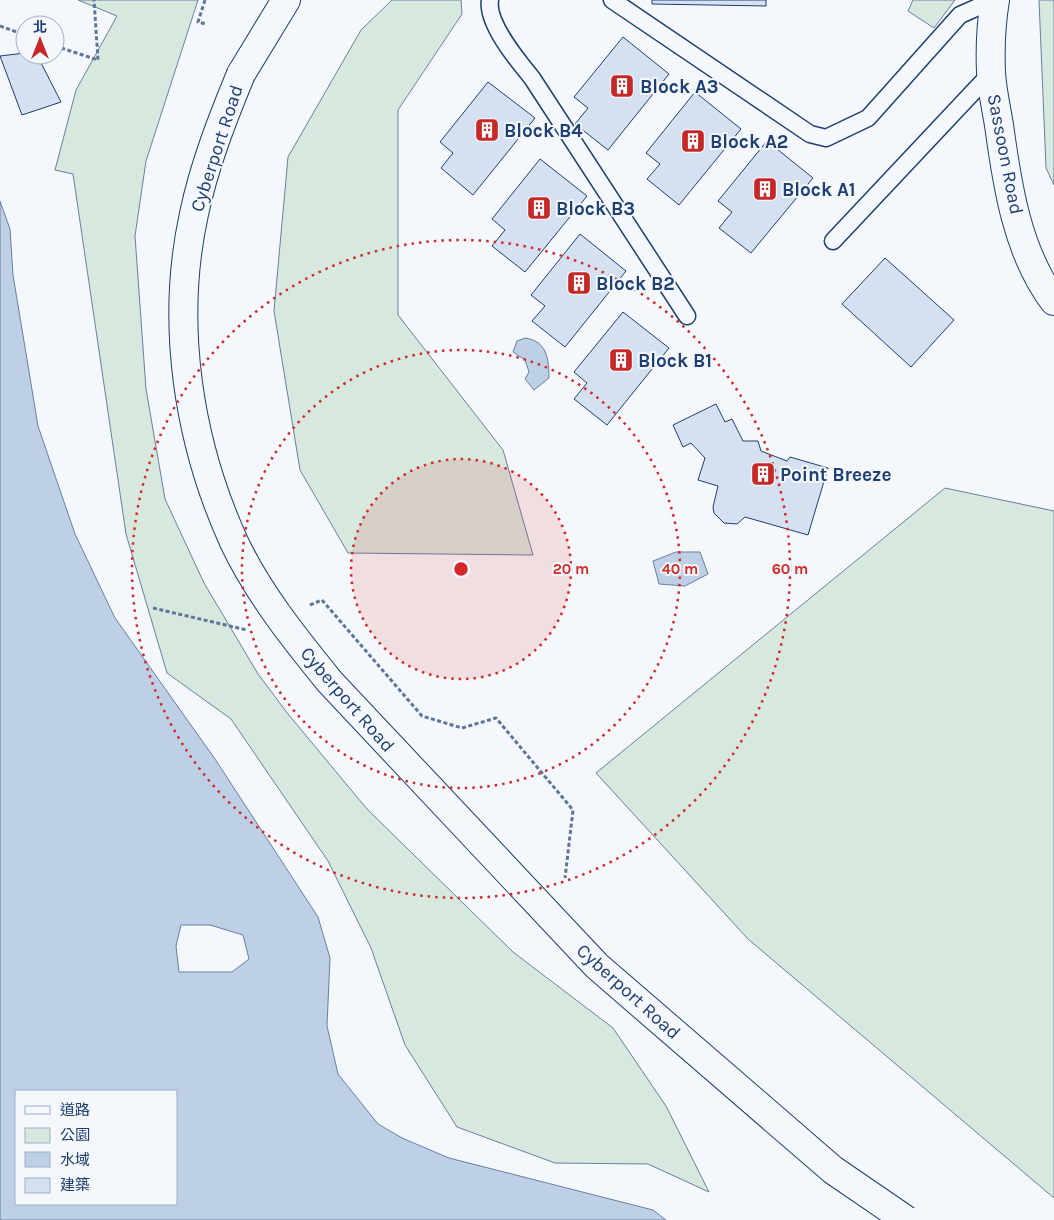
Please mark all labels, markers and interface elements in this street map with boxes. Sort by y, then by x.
north arrow [15,15,65,65]
text: 北 [33,19,47,36]
building icon: Block A3 [609,73,635,99]
place label: Block A3 [640,76,719,98]
street label: Cyberport Road [186,82,248,215]
street label: Sassoon Road [983,92,1027,216]
building icon: Block B4 [474,117,500,143]
place label: Block B4 [504,120,583,142]
building icon: Block A2 [680,128,706,154]
place label: Block A2 [710,131,788,153]
building icon: Block A1 [752,176,778,202]
place label: Block A1 [782,179,856,201]
building icon: Block B3 [526,195,552,221]
place label: Block B3 [556,198,635,220]
building icon: Block B2 [566,270,592,296]
place label: Block B2 [596,273,675,295]
building icon: Block B1 [608,347,634,373]
place label: Block B1 [638,350,712,372]
building icon: Point Breeze [750,461,776,487]
place label: Point Breeze [780,464,892,486]
centre of rings [452,560,470,578]
text: 20 m [553,560,589,578]
text: 40 m [662,560,698,578]
text: 60 m [772,560,808,578]
street label: Cyberport Road [296,643,399,757]
street label: Cyberport Road [572,939,685,1044]
legend [15,1090,178,1205]
text: 道路 [60,1101,90,1119]
text: 公園 [60,1126,90,1144]
text: 水域 [60,1151,90,1169]
text: 建築 [60,1176,90,1194]

